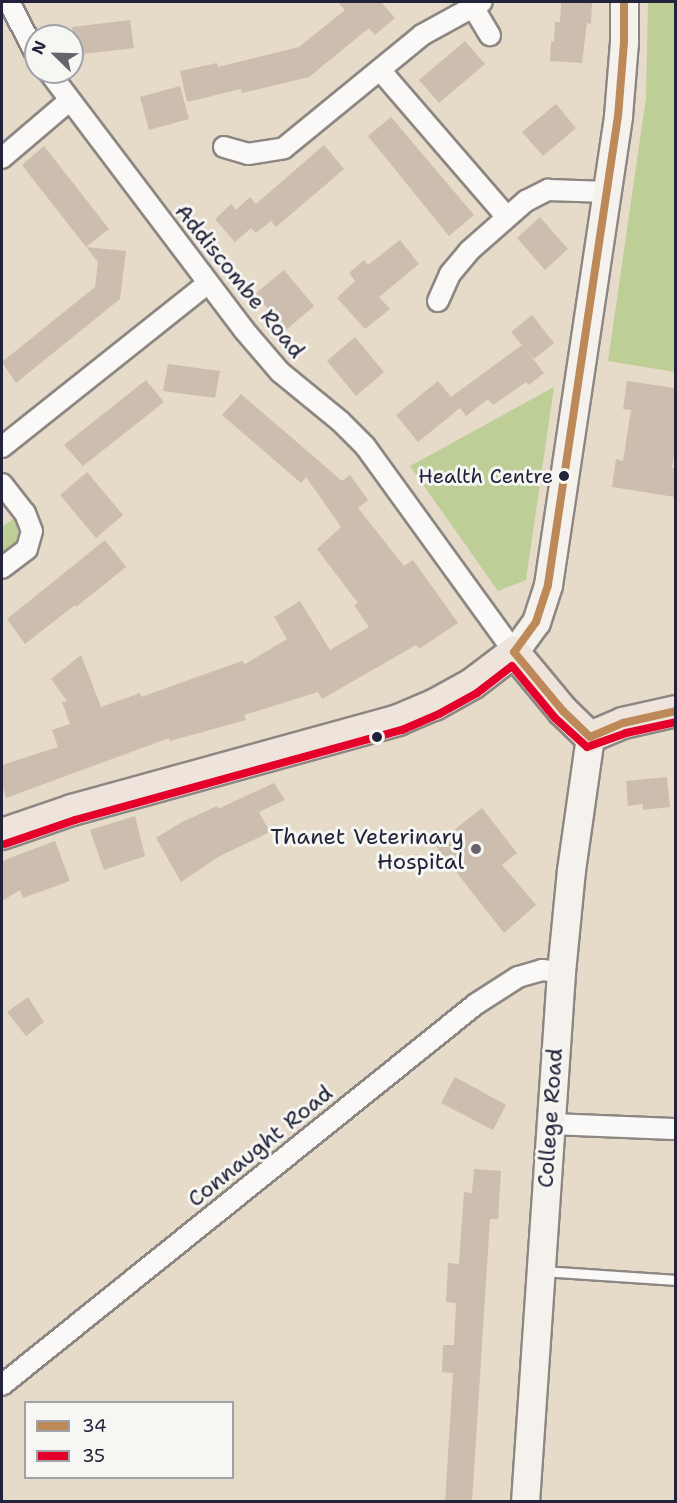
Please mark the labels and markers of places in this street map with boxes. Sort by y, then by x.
place label: Health Centre [418,464,553,488]
marker: Health Centre [558,470,570,482]
unlabelled marker [371,731,383,743]
place label: Thanet Veterinary Hospital [270,823,464,874]
marker: Thanet Veterinary Hospital [469,842,483,856]

